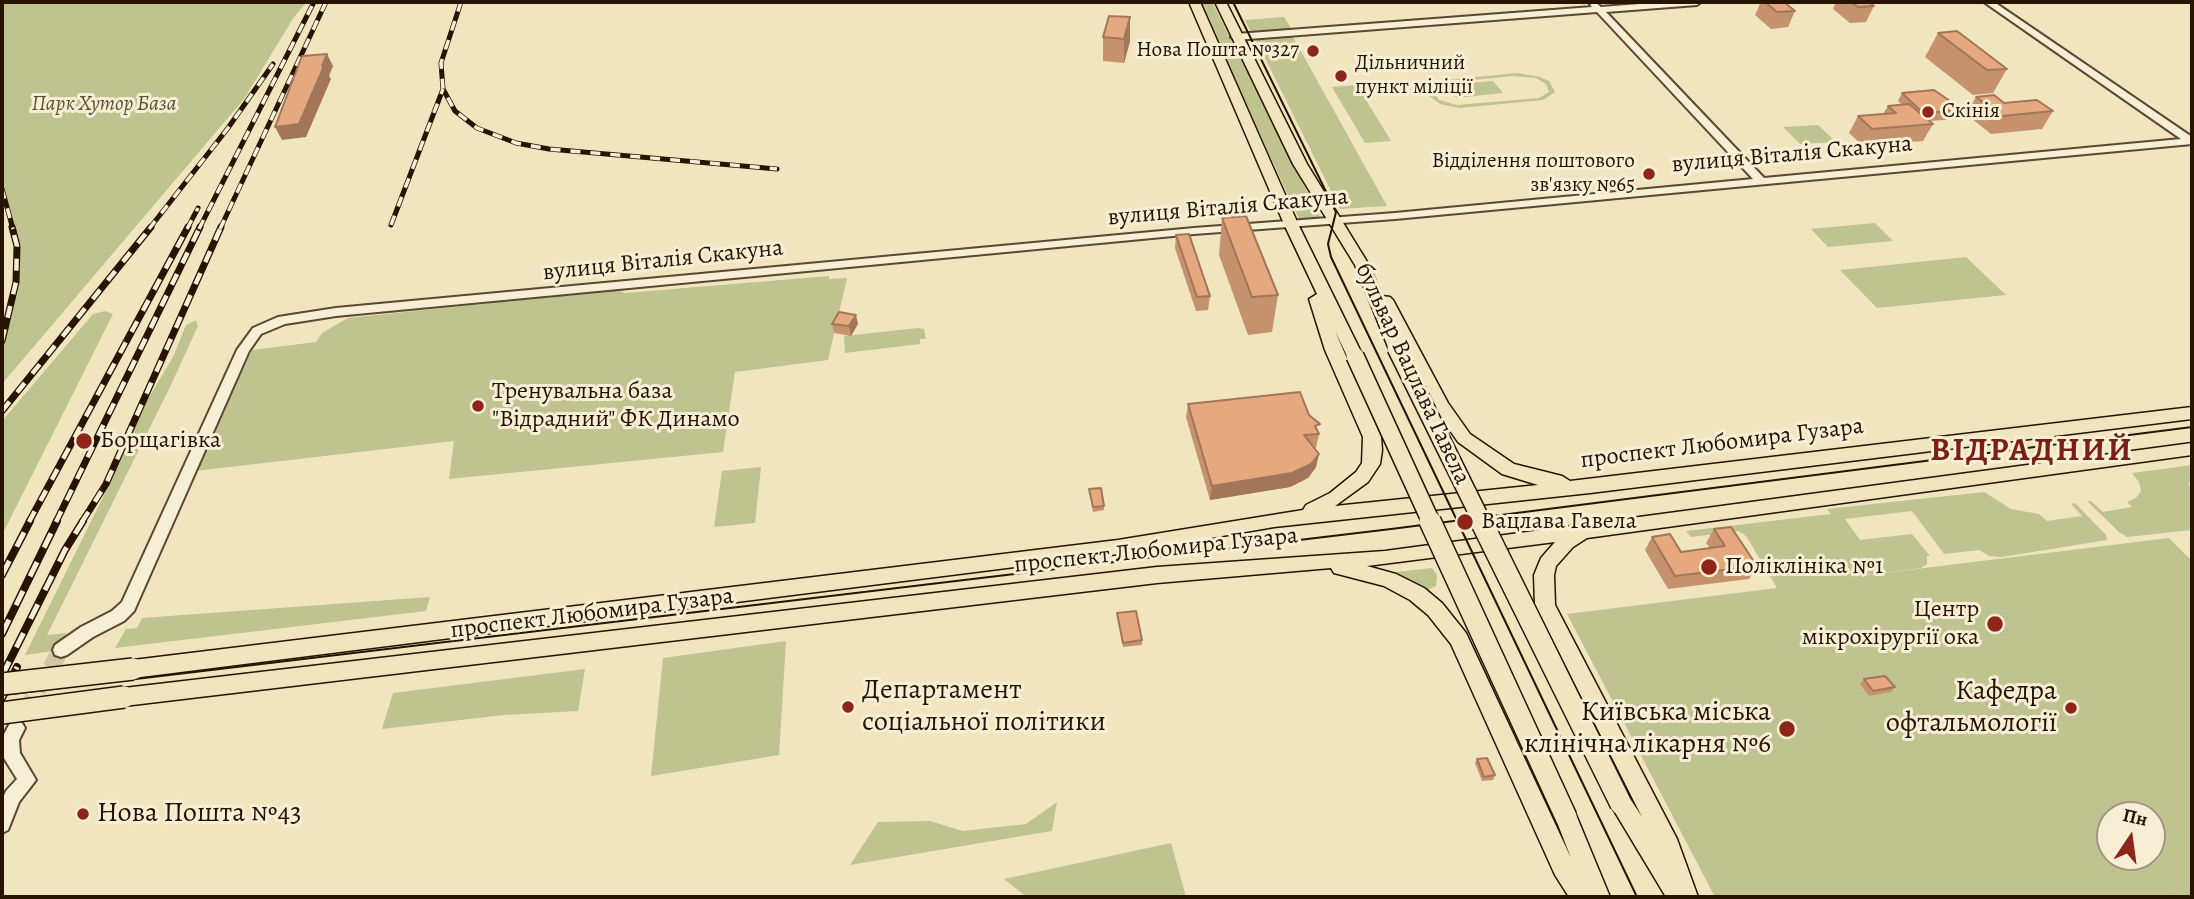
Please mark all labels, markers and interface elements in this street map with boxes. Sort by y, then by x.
place label: Нова Пошта №327 [1136,38,1299,64]
marker: Нова Пошта №327 [1305,43,1321,59]
place label: Дільничний пункт міліції [1355,51,1473,101]
marker: Дільничний пункт міліції [1333,68,1349,84]
park label: Парк Хутор База [32,92,176,118]
place label: Скінія [1942,99,2000,125]
marker: Скінія [1920,104,1936,120]
street label: вулиця Віталія Скакуна [1670,130,1914,180]
place label: Відділення поштового зв'язку №65 [1432,149,1635,199]
marker: Відділення поштового зв'язку №65 [1641,166,1657,182]
street label: вулиця Віталія Скакуна [1106,183,1350,233]
street label: вулиця Віталія Скакуна [541,234,785,288]
street label: бульвар Вацлава Гавела [1348,259,1476,489]
place label: Тренувальна база "Відрадний" ФК Динамо [492,378,740,434]
marker: Тренувальна база "Відрадний" ФК Динамо [470,398,486,414]
street label: проспект Любомира Гузара [1579,412,1865,476]
place label: Борщагівка [100,427,221,455]
marker: Борщагівка [74,431,94,451]
district label: ВІДРАДНИЙ [1931,433,2133,471]
place label: Вацлава Гавела [1481,508,1637,536]
marker: Вацлава Гавела [1455,512,1475,532]
street label: проспект Любомира Гузара [1013,522,1299,580]
place label: Поліклініка №1 [1725,553,1883,581]
marker: Поліклініка №1 [1699,557,1719,577]
street label: проспект Любомира Гузара [449,582,735,646]
place label: Центр мікрохірургії ока [1802,596,1979,652]
marker: Центр мікрохірургії ока [1985,614,2005,634]
place label: Департамент соціальної політики [862,674,1106,740]
place label: Кафедра офтальмології [1886,675,2057,741]
place label: Київська міська клінічна лікарня №6 [1524,696,1771,762]
marker: Департамент соціальної політики [840,699,856,715]
marker: Кафедра офтальмології [2063,700,2079,716]
marker: Київська міська клінічна лікарня №6 [1777,719,1797,739]
place label: Нова Пошта №43 [97,797,302,831]
north arrow [2096,801,2166,871]
text: Пн [2120,802,2150,833]
marker: Нова Пошта №43 [75,806,91,822]

